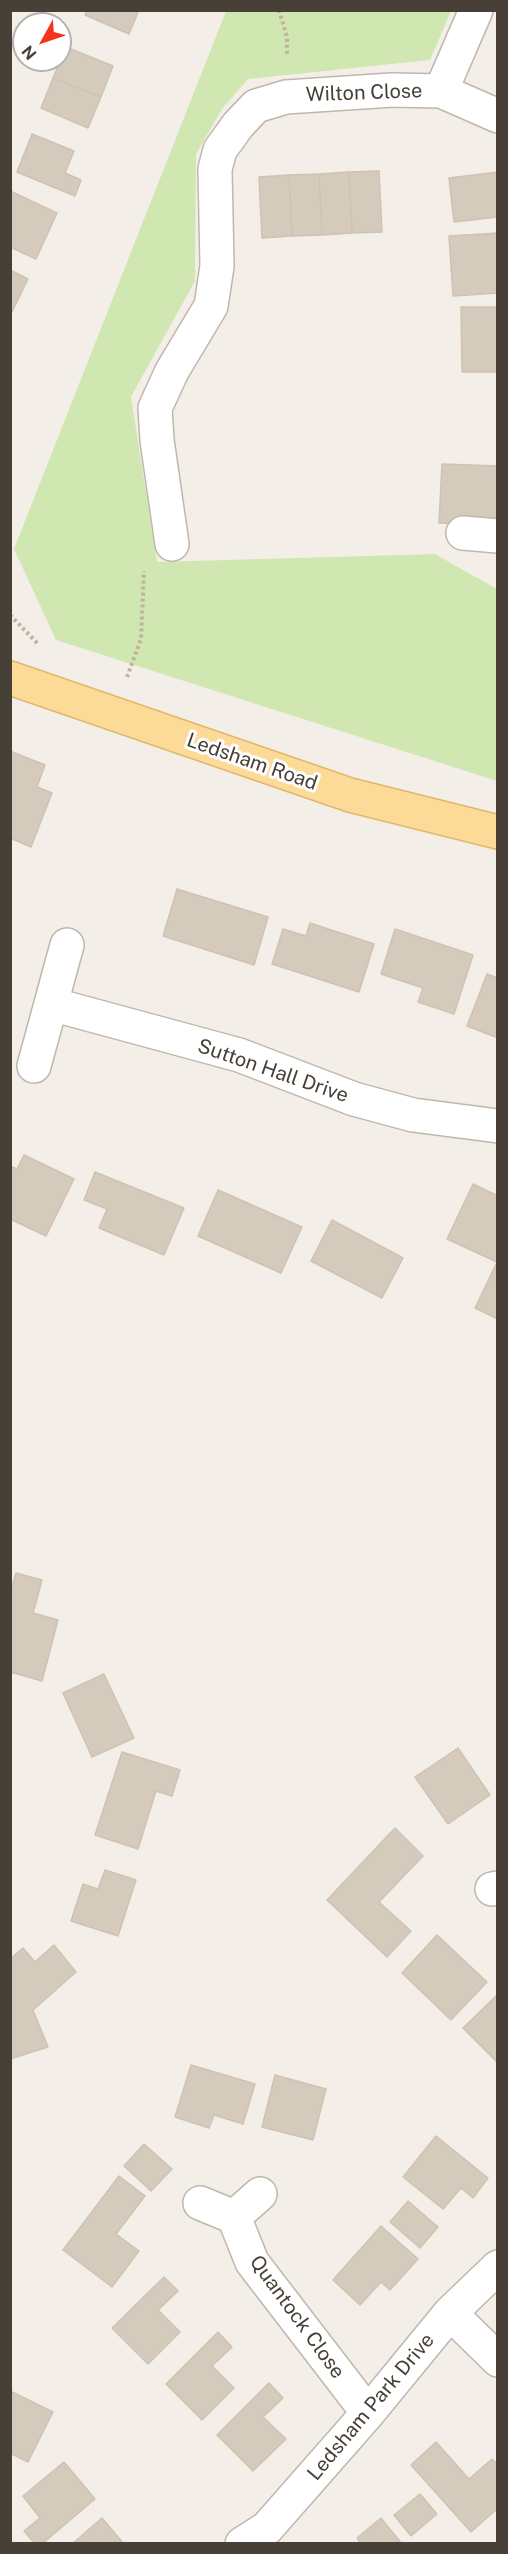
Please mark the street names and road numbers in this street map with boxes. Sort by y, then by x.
street label: Wilton Close [305,79,423,107]
street label: Ledsham Road [184,728,320,796]
street label: Sutton Hall Drive [194,1034,352,1108]
street label: Quantock Close [244,2251,350,2383]
street label: Ledsham Park Drive [302,2329,440,2485]

